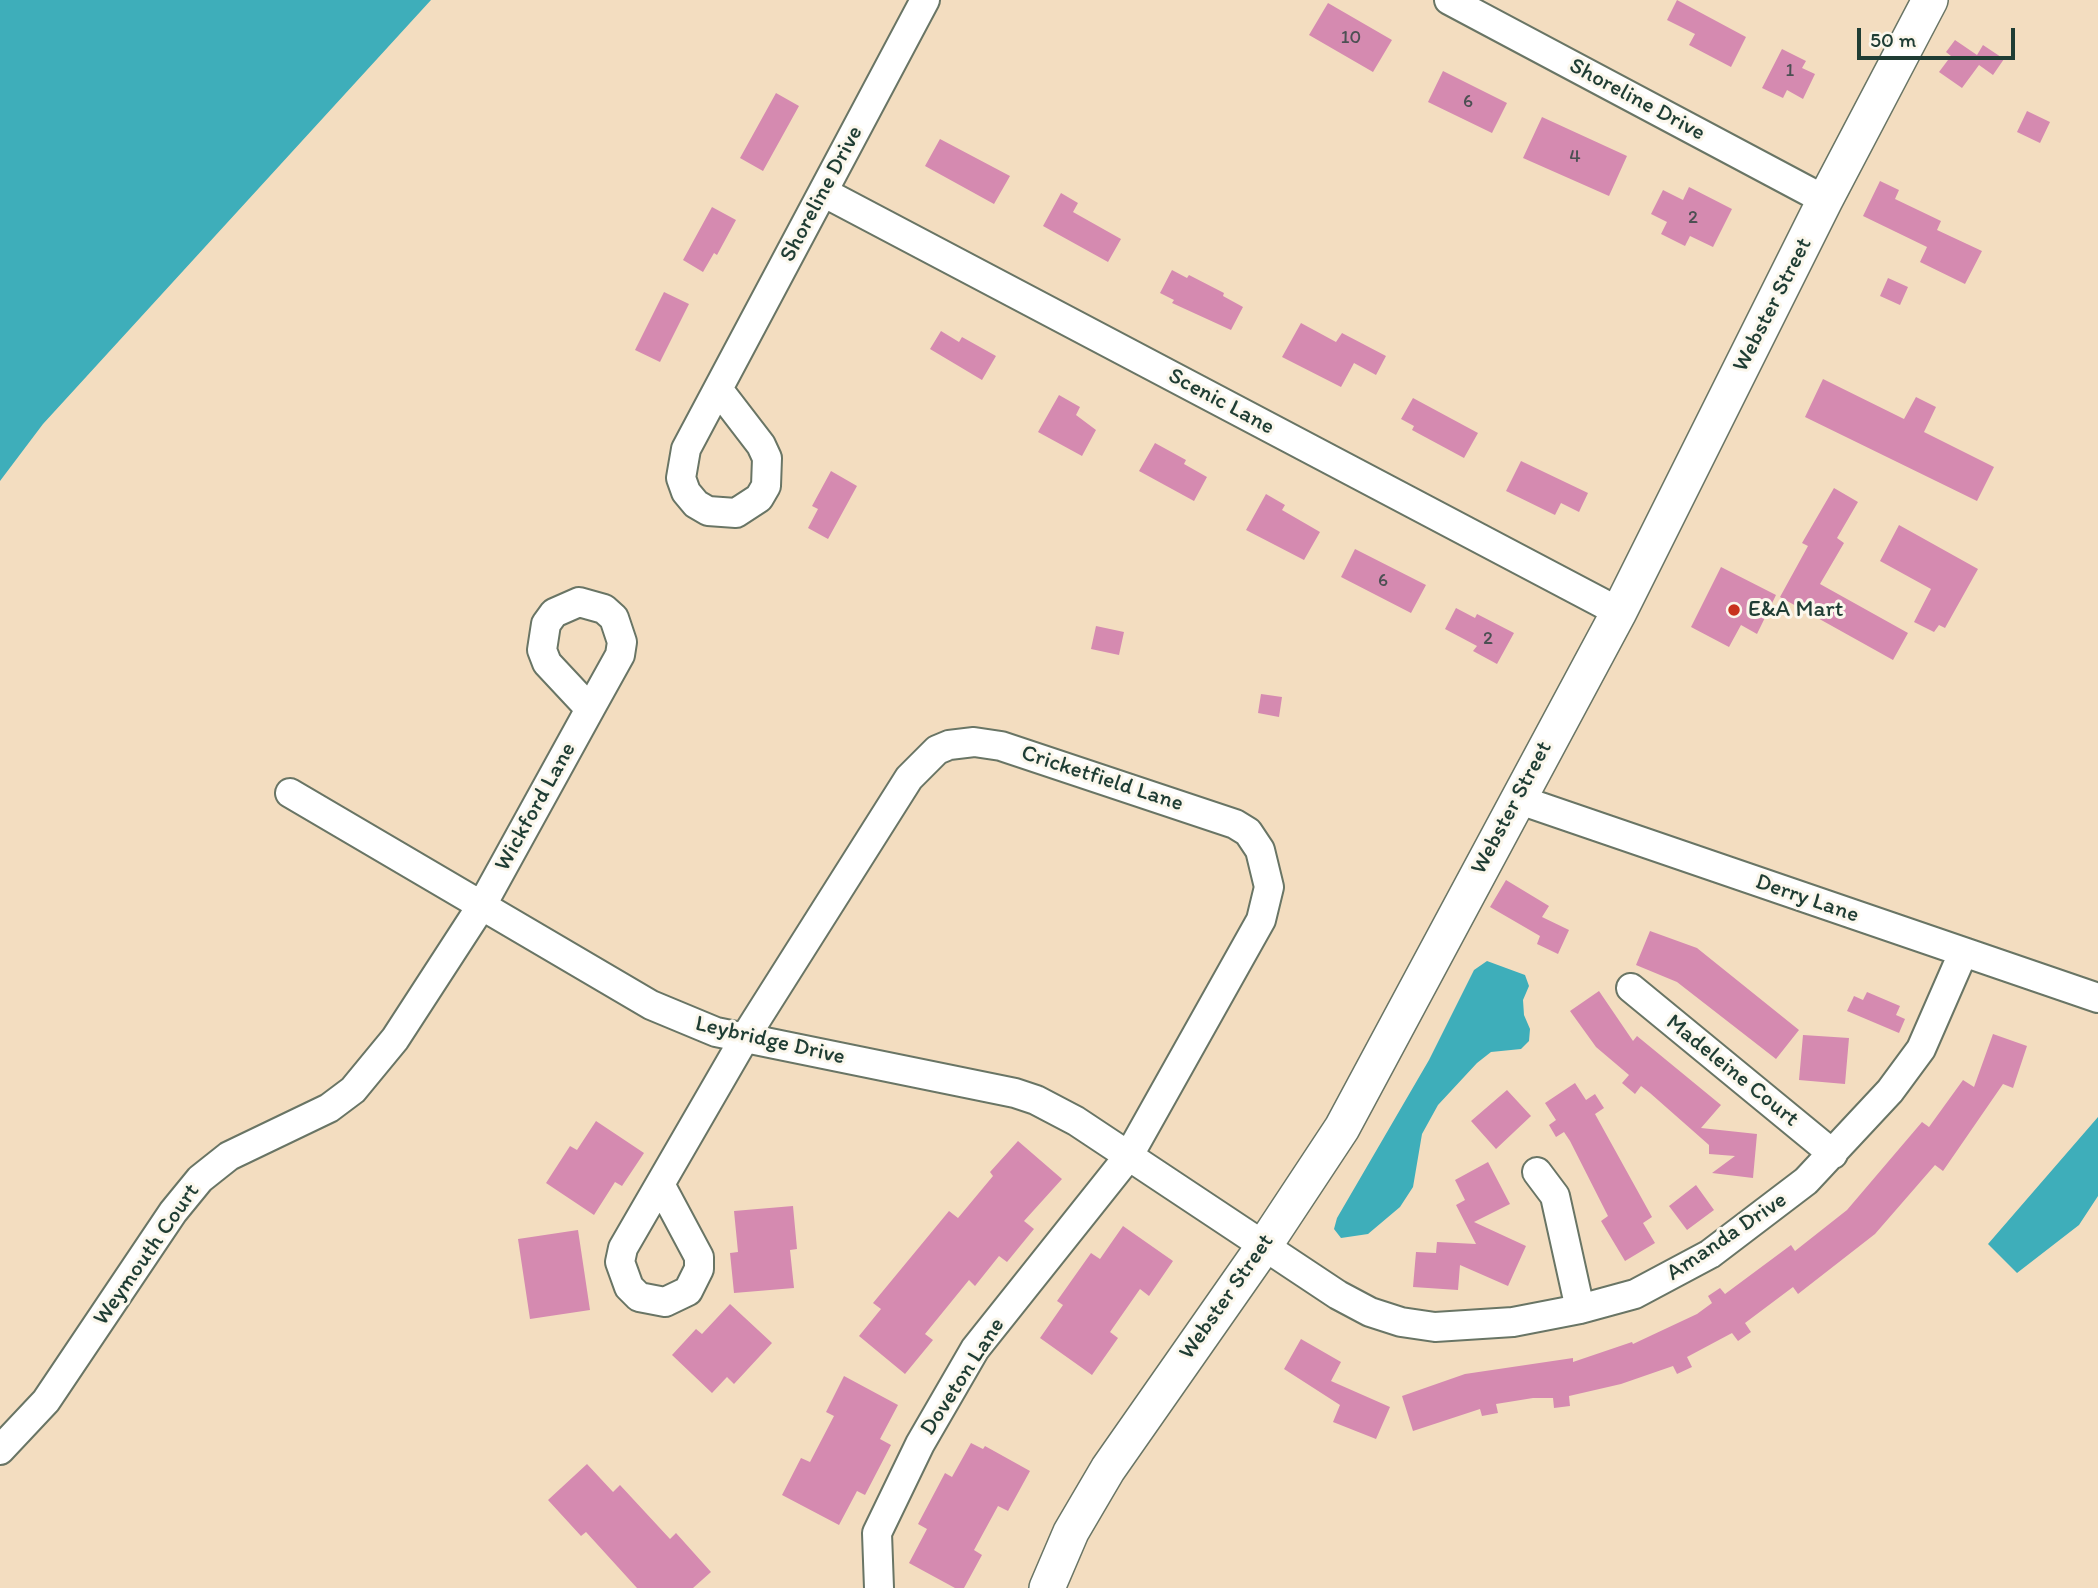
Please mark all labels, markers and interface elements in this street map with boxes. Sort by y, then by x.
scale bar [1860,14,2018,58]
house number: 10 [1341,27,1361,49]
text: 50 m [1870,27,1916,52]
street label: Shoreline Drive [1564,53,1710,147]
house number: 1 [1786,60,1794,82]
house number: 6 [1463,91,1473,113]
street label: Shoreline Drive [775,121,869,267]
house number: 4 [1569,146,1581,168]
house number: 2 [1688,207,1698,229]
street label: Webster Street [1727,233,1819,377]
street label: Scenic Lane [1163,363,1279,441]
house number: 6 [1378,570,1388,592]
place label: E&A Mart [1748,596,1843,624]
marker: E&A Mart [1726,602,1742,618]
house number: 2 [1483,628,1493,650]
street label: Webster Street [1465,737,1559,879]
street label: Wickford Lane [489,738,583,876]
street label: Cricketfield Lane [1017,740,1187,818]
street label: Derry Lane [1752,868,1862,930]
street label: Madeleine Court [1660,1009,1804,1133]
street label: Leybridge Drive [692,1010,848,1072]
street label: Weymouth Court [88,1179,206,1331]
street label: Amanda Drive [1662,1187,1792,1287]
street label: Webster Street [1174,1229,1280,1365]
street label: Doveton Lane [915,1313,1011,1441]

